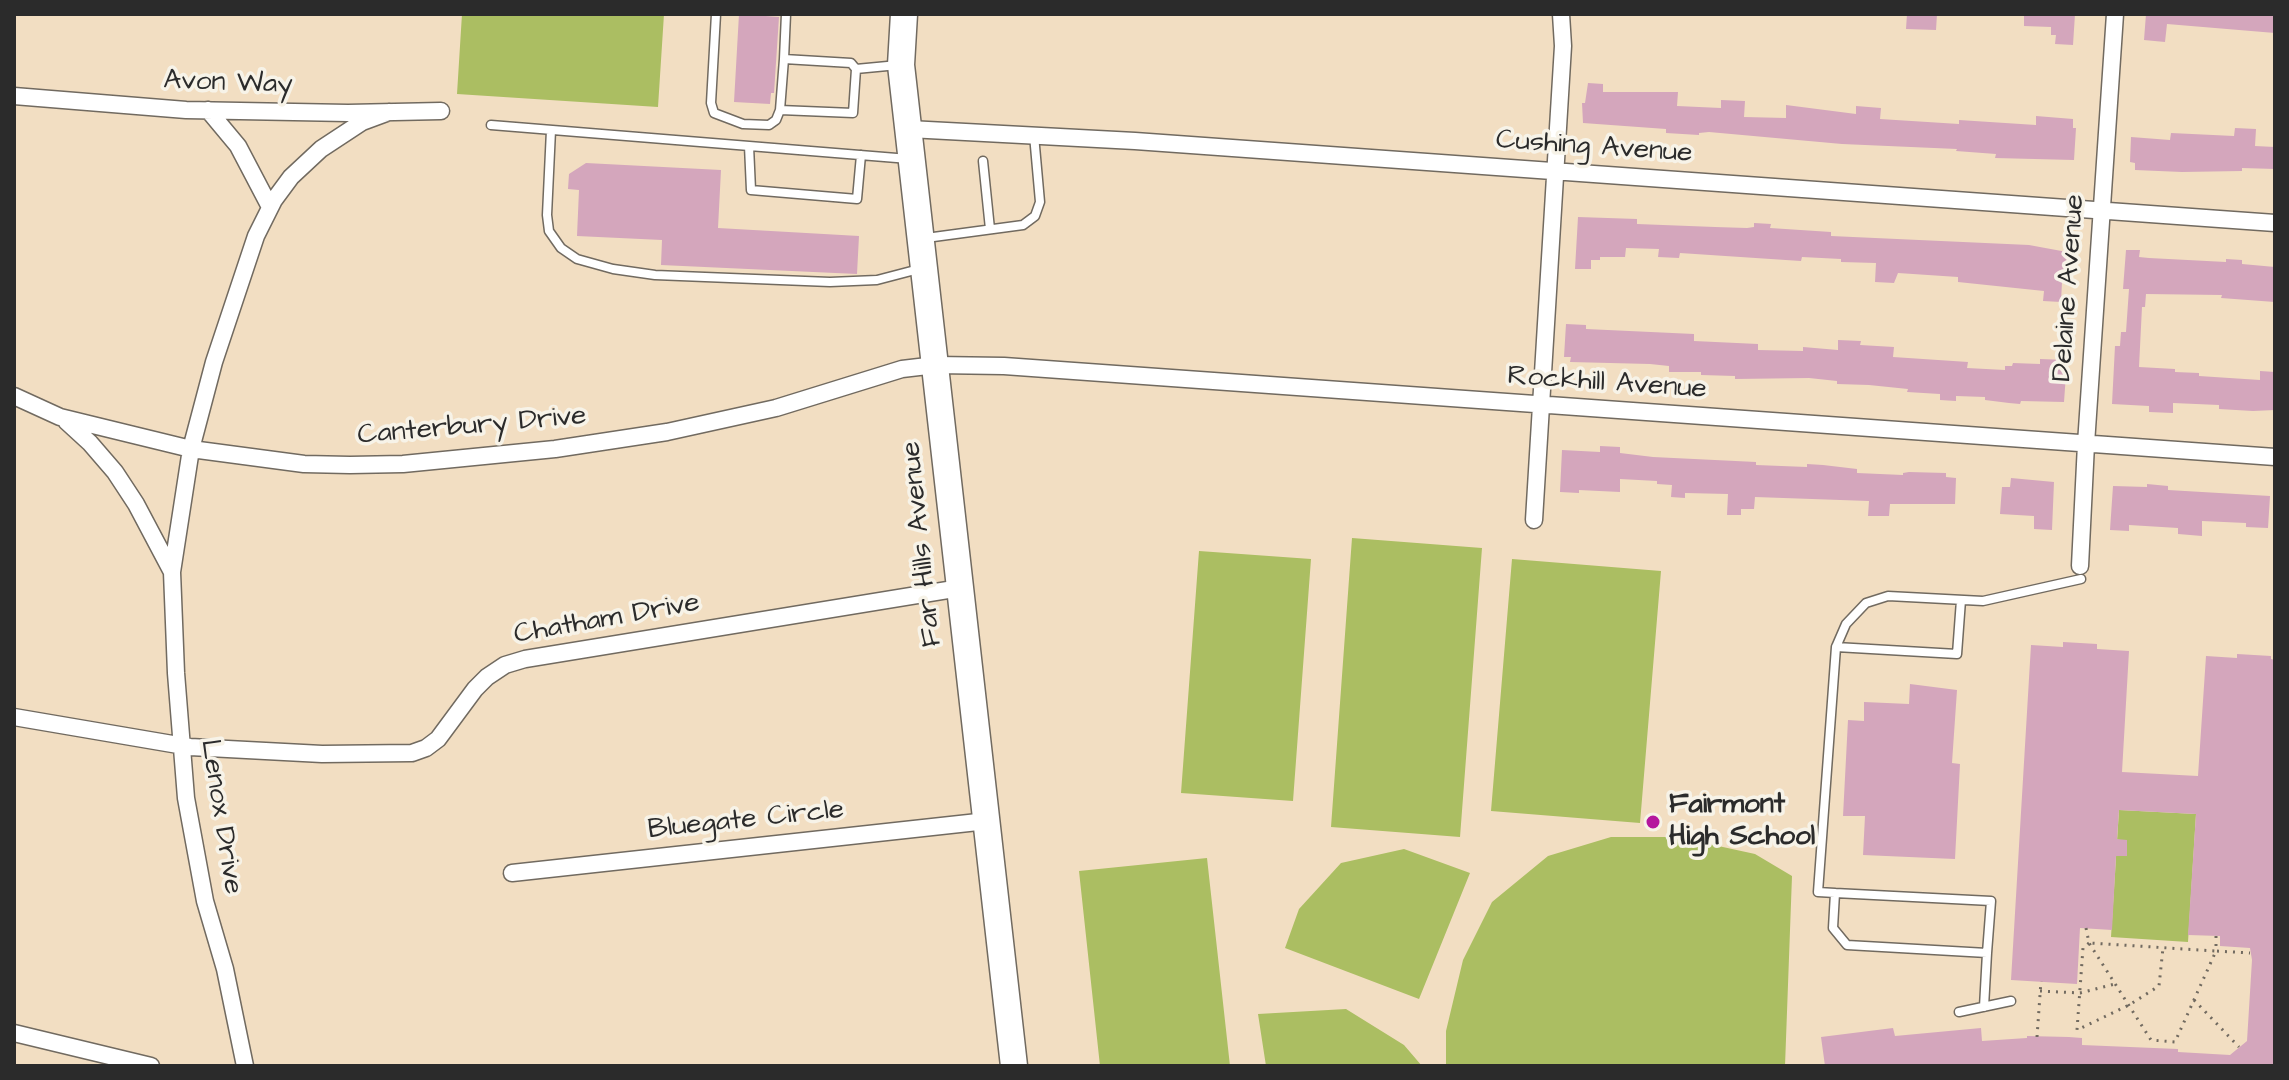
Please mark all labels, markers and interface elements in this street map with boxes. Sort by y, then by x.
street label: Avon Way [163,65,293,103]
street label: Cushing Avenue [1495,124,1693,172]
street label: Delaine Avenue [2047,193,2093,383]
street label: Rockhill Avenue [1506,360,1708,408]
street label: Canterbury Drive [356,400,588,454]
street label: Far Hills Avenue [895,440,951,648]
street label: Chatham Drive [512,587,702,653]
street label: Lenox Drive [191,737,249,897]
place label: Fairmont High School [1669,789,1815,855]
street label: Bluegate Circle [646,794,846,848]
marker: Fairmont High School [1644,813,1662,831]

